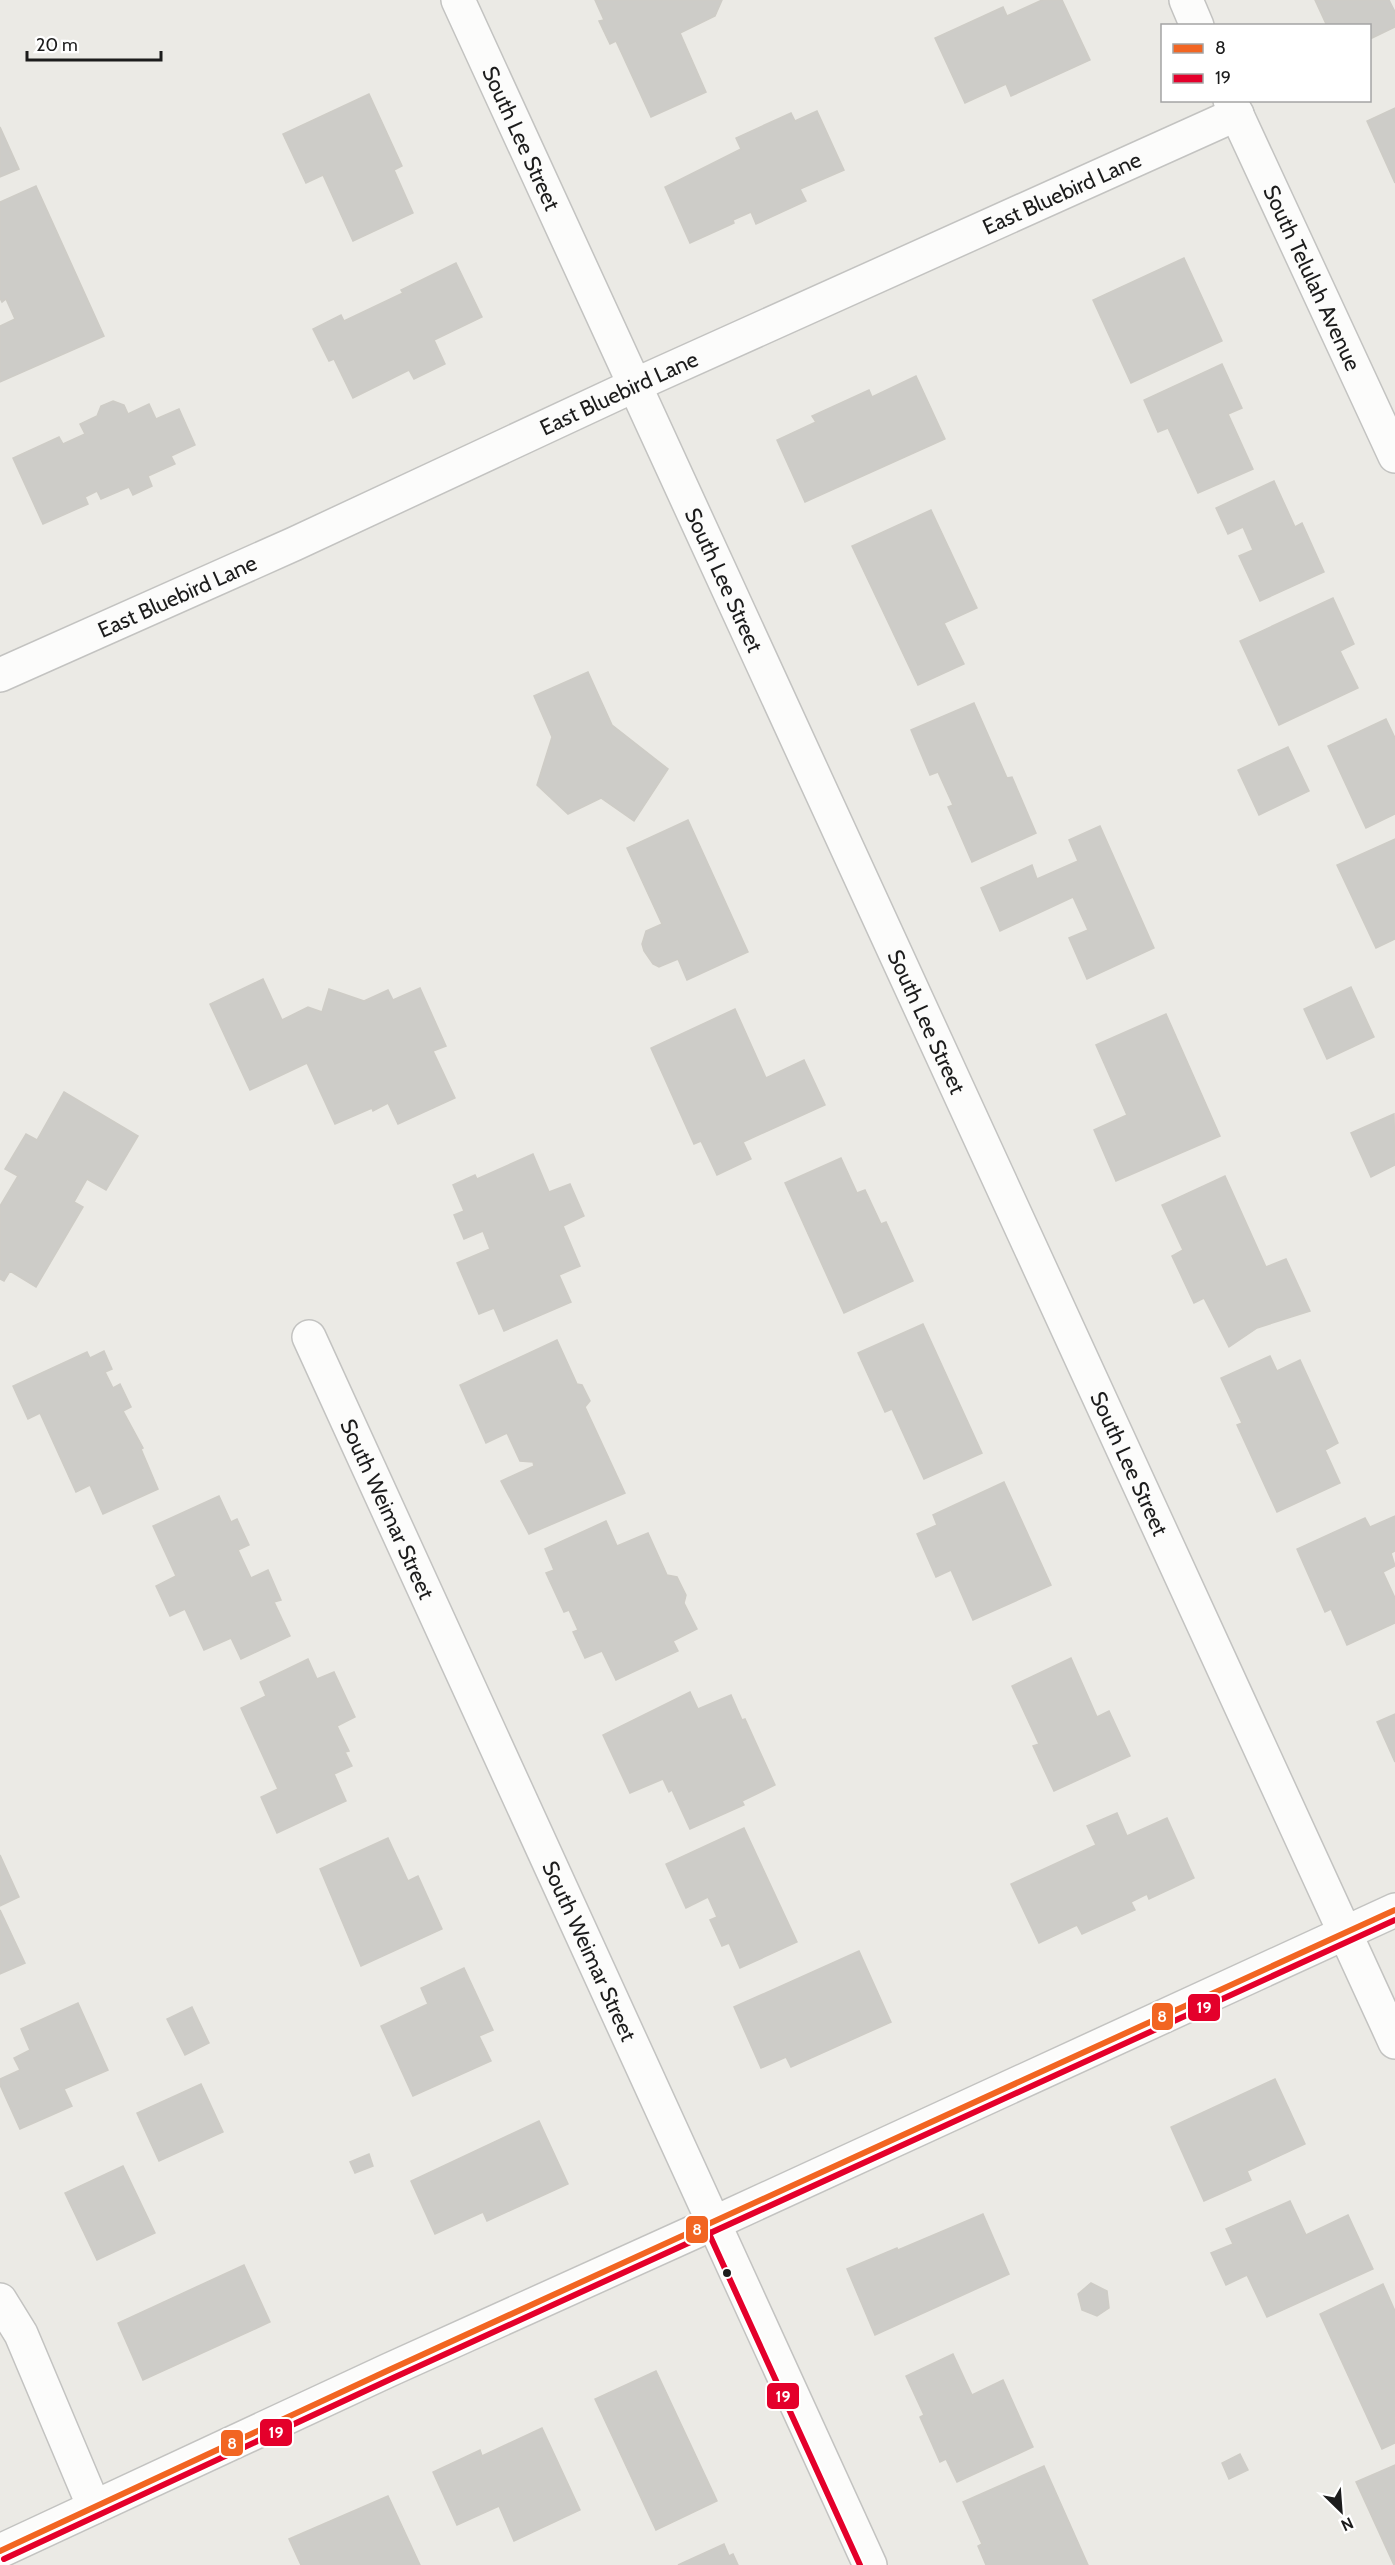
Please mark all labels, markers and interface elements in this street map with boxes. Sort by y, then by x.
scale bar [27,24,160,62]
legend [1161,24,1371,102]
text: 20 m [36,34,78,56]
text: 8 [1215,37,1226,59]
street label: South Lee Street [476,62,566,215]
text: 19 [1215,67,1231,89]
street label: East Bluebird Lane [978,146,1145,241]
street label: South Telulah Avenue [1257,181,1367,375]
street label: East Bluebird Lane [536,345,702,442]
street label: South Lee Street [679,504,769,657]
street label: East Bluebird Lane [94,549,261,644]
street label: South Lee Street [882,945,971,1099]
street label: South Lee Street [1084,1387,1174,1540]
street label: South Weimar Street [334,1415,440,1604]
street label: South Weimar Street [536,1857,642,2046]
line badge: 19 [1187,1993,1221,2022]
text: 19 [1197,1998,1211,2017]
line badge: 8 [1151,2002,1174,2031]
text: 8 [1157,2007,1167,2026]
line badge: 8 [685,2215,709,2244]
text: 8 [692,2220,702,2239]
unlabelled marker [721,2267,733,2279]
line badge: 19 [766,2382,800,2410]
text: 19 [776,2387,790,2406]
line badge: 19 [259,2418,293,2447]
text: 19 [269,2423,283,2442]
line badge: 8 [220,2429,244,2457]
text: 8 [227,2434,237,2453]
north arrow [1311,2481,1371,2541]
text: N [1338,2513,1356,2535]

